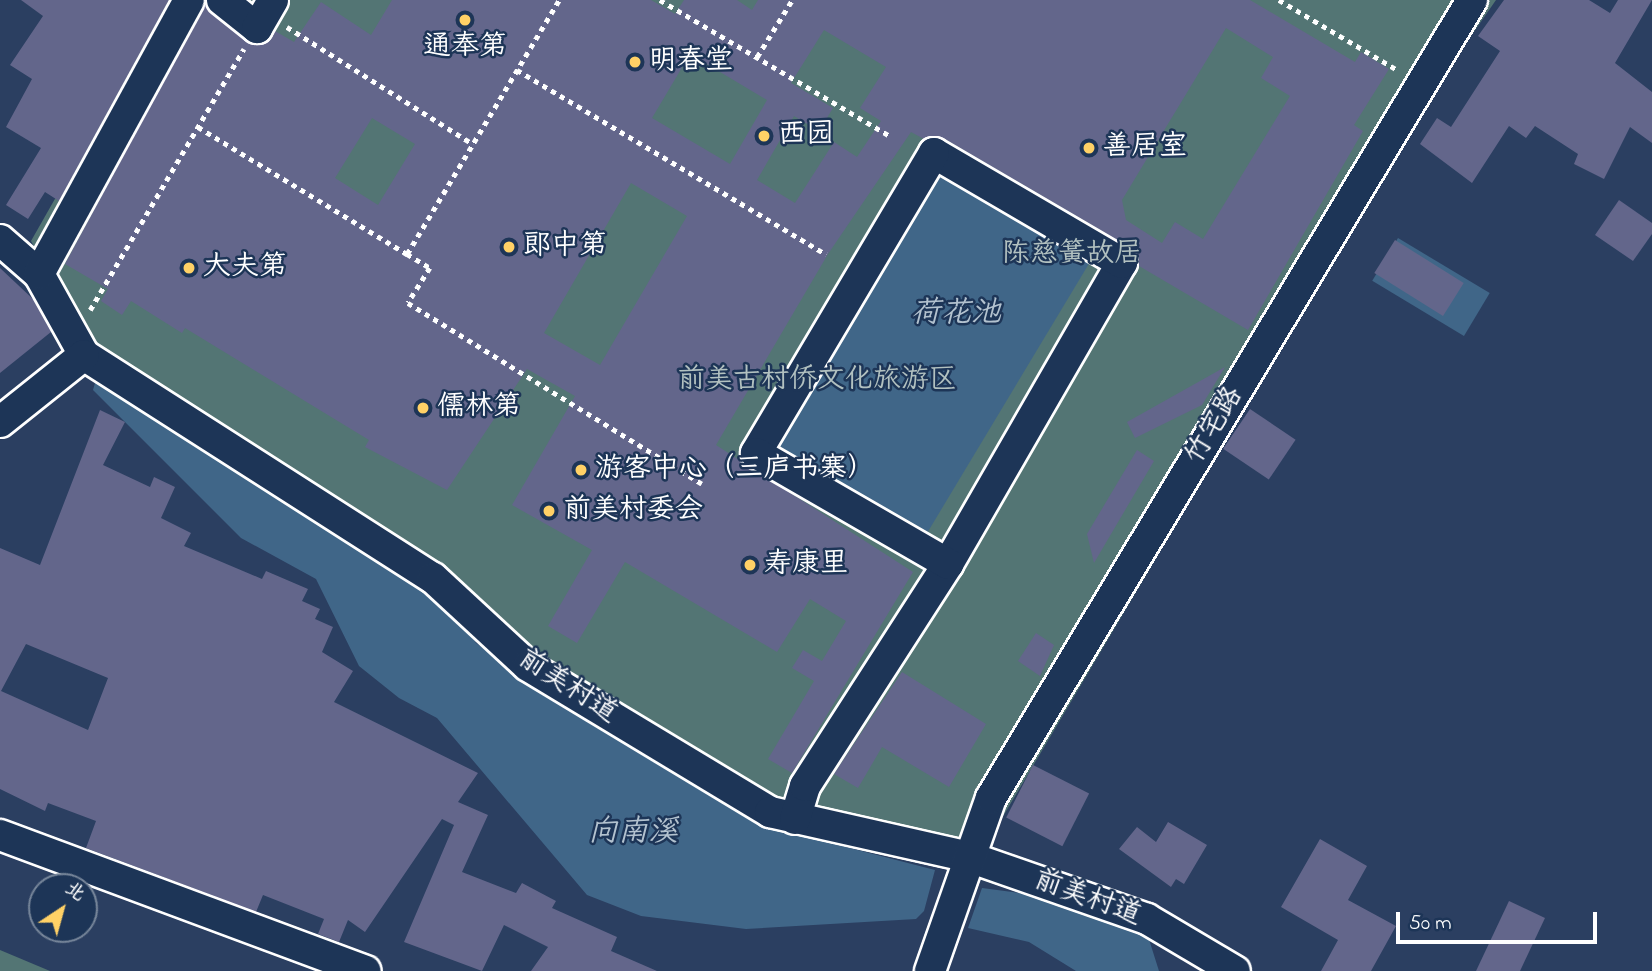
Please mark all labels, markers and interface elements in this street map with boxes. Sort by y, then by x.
marker: 通奉第 [457,12,473,28]
place label: 通奉第 [423,31,507,65]
place label: 明春堂 [649,45,733,79]
marker: 明春堂 [627,54,643,70]
place label: 西园 [778,119,834,153]
marker: 西园 [756,128,772,144]
place label: 善居室 [1103,131,1187,165]
marker: 善居室 [1081,140,1097,156]
place label: 郎中第 [523,230,607,264]
park label: 陈慈簧故居 [1002,238,1142,272]
marker: 郎中第 [501,239,517,255]
place label: 大夫第 [203,251,287,285]
marker: 大夫第 [181,260,197,276]
water label: 荷花池 [911,296,1001,332]
park label: 前美古村侨文化旅游区 [677,364,957,398]
street label: 竹宅路 [1179,381,1251,471]
place label: 儒林第 [437,391,521,425]
marker: 儒林第 [415,400,431,416]
place label: 游客中心（三庐书寨） [595,453,875,487]
marker: 游客中心（三庐书寨） [573,462,589,478]
place label: 前美村委会 [563,494,703,528]
marker: 前美村委会 [541,503,557,519]
place label: 寿康里 [764,548,848,582]
marker: 寿康里 [742,557,758,573]
street label: 前美村道 [511,642,623,732]
water label: 向南溪 [588,815,678,851]
street label: 前美村道 [1029,864,1145,934]
north arrow [28,873,98,943]
text: 北 [59,876,90,909]
scale bar [1400,898,1601,942]
text: 50 m [1409,909,1452,939]

